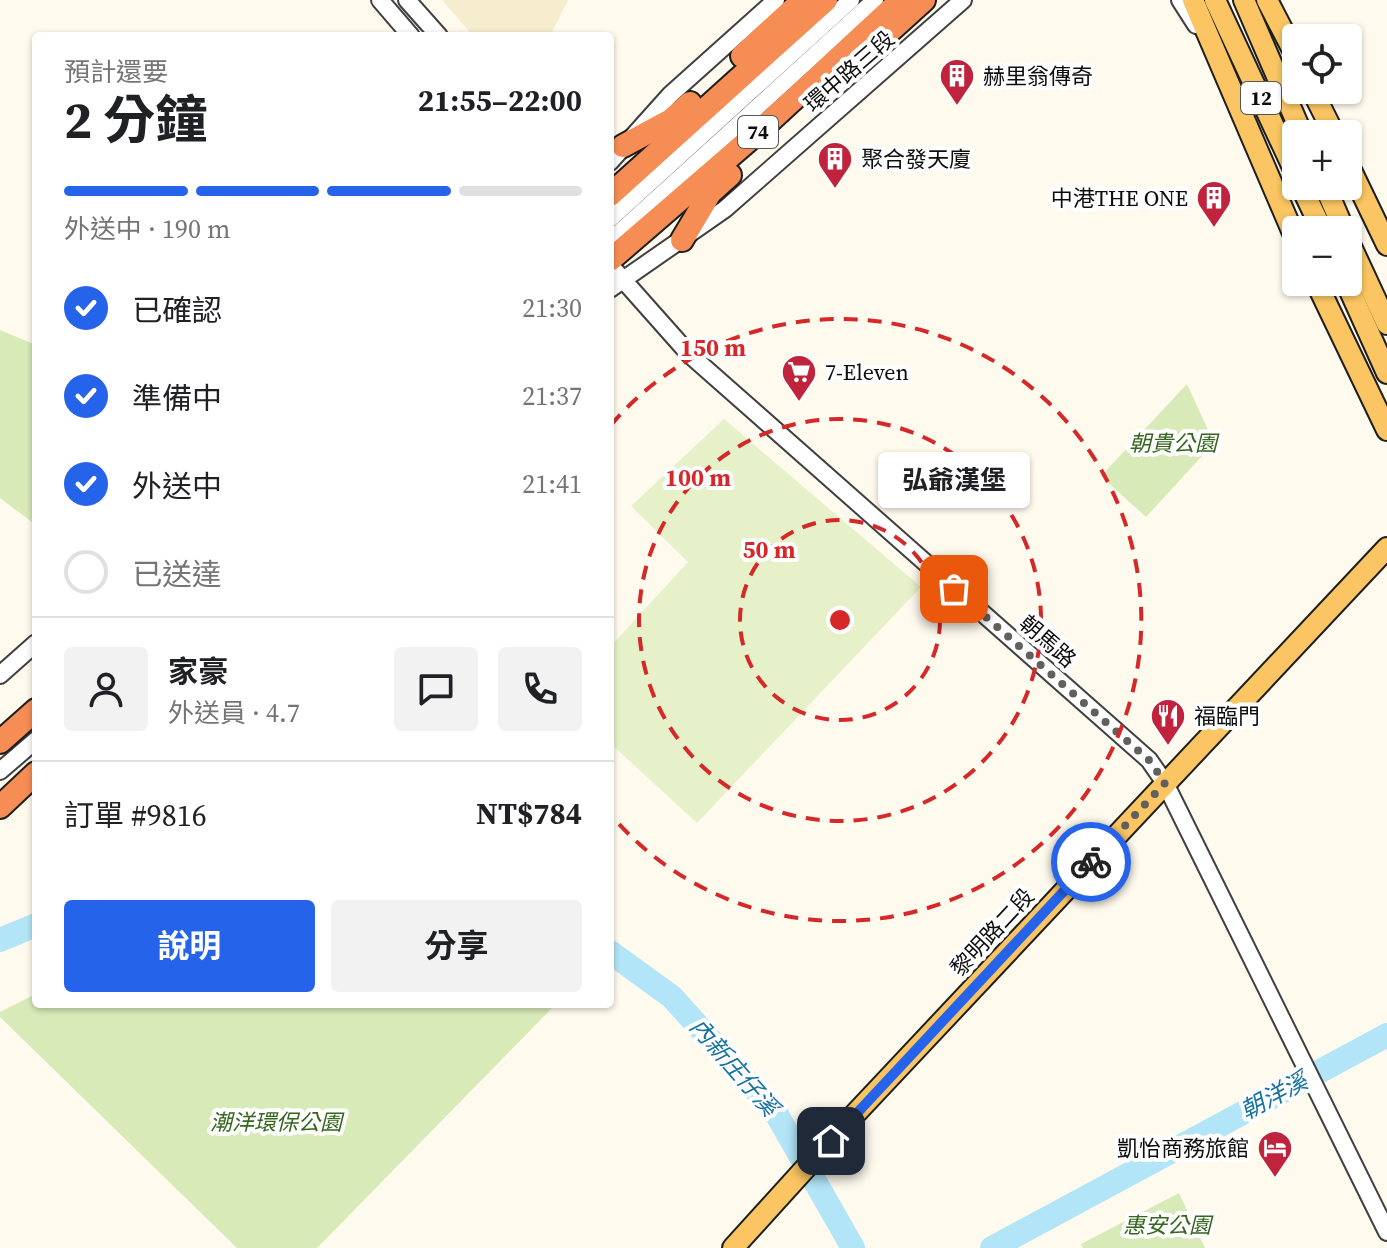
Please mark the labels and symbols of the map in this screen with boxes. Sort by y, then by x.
street label: 環中路三段 [798,24,900,118]
building icon: 赫里翁傳奇 [938,57,976,107]
place label: 赫里翁傳奇 [983,61,1093,91]
road number: 12 [1241,82,1281,114]
road number: 74 [738,116,778,148]
building icon: 聚合發天廈 [816,140,854,190]
place label: 聚合發天廈 [861,144,971,174]
building icon: 中港THE ONE [1195,179,1233,229]
place label: 中港THE ONE [1051,183,1188,213]
text: 150 m [680,331,746,364]
supermarket icon: 7-Eleven [780,353,818,403]
place label: 7-Eleven [825,357,909,387]
park label: 朝貴公園 [1129,428,1220,458]
callout: 弘爺漢堡 [878,453,1030,509]
text: 100 m [665,461,731,494]
text: 50 m [743,533,796,566]
pin [920,555,988,623]
centre of rings [826,606,854,634]
street label: 朝馬路 [1013,608,1083,674]
restaurant icon: 福臨門 [1149,697,1187,747]
place label: 福臨門 [1194,701,1260,731]
courier [1051,822,1131,902]
street label: 黎明路二段 [944,882,1040,982]
water label: 內新庄仔溪 [683,1011,788,1125]
water label: 朝洋溪 [1234,1063,1316,1127]
park label: 潮洋環保公園 [210,1107,345,1137]
pin [797,1107,865,1175]
hotel icon: 凱怡商務旅館 [1256,1129,1294,1179]
place label: 凱怡商務旅館 [1117,1133,1249,1163]
park label: 惠安公園 [1123,1210,1214,1240]

